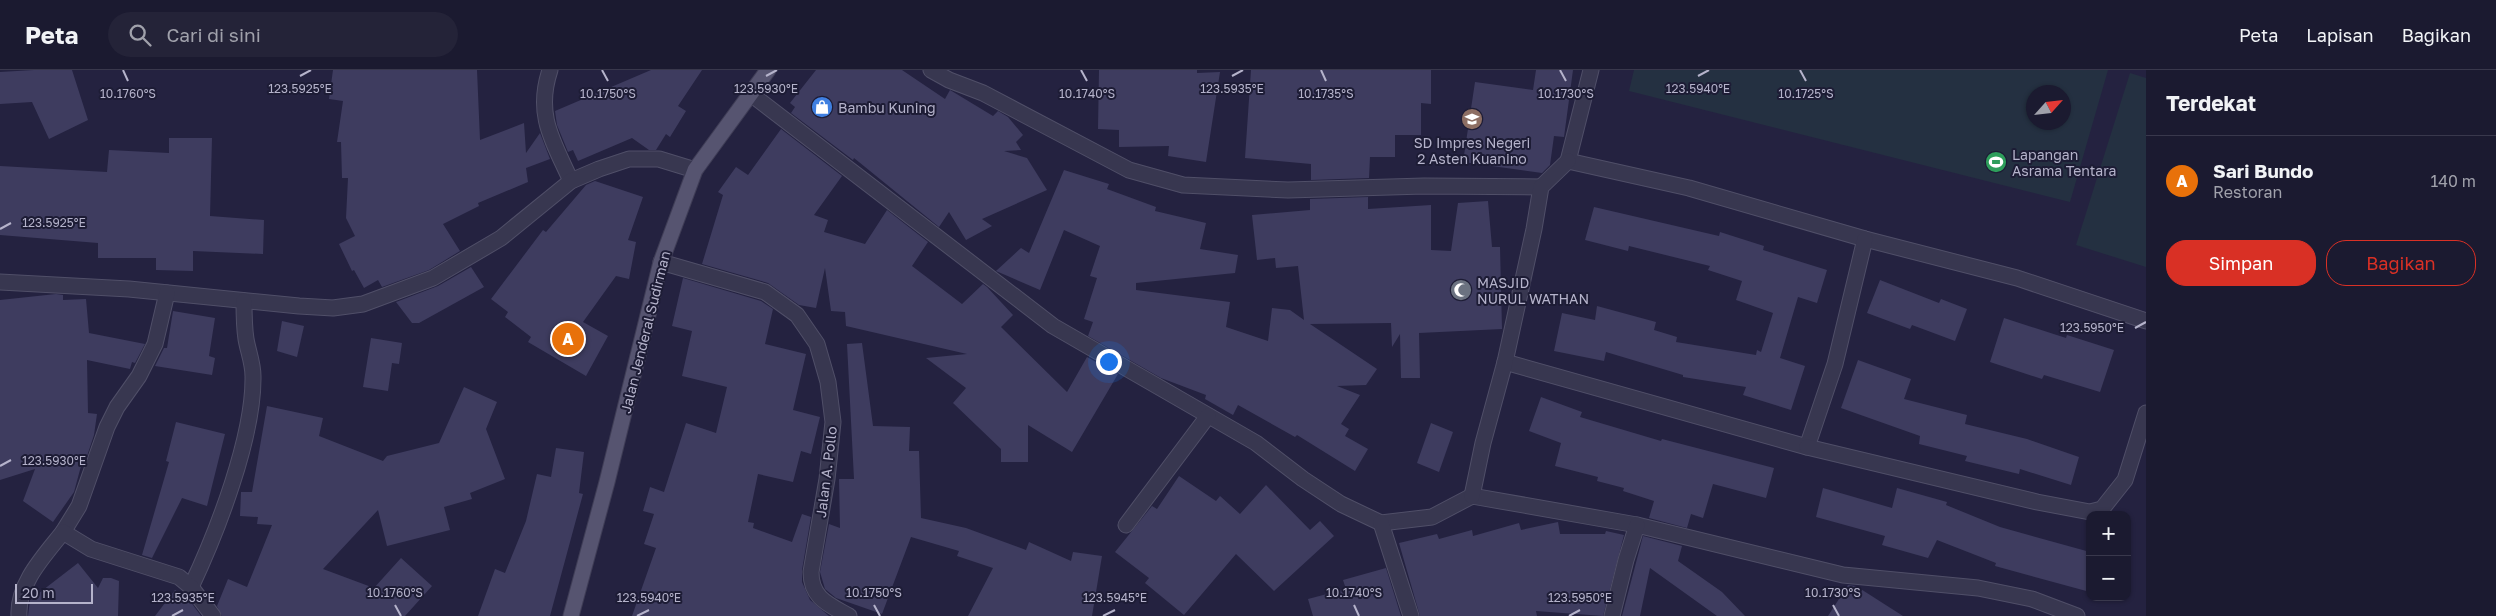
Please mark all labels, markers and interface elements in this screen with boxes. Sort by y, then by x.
search box [108,12,458,57]
text: Peta [25,20,78,49]
icon: search [126,21,154,49]
text: Cari di sini [166,23,261,46]
text: Peta [2239,24,2278,46]
text: Lapisan [2306,24,2374,46]
text: Bagikan [2402,24,2471,46]
text: 123.5925°E [268,81,332,96]
text: 123.5930°E [734,81,798,96]
text: 123.5935°E [1200,81,1264,96]
text: 123.5940°E [1666,81,1730,96]
north arrow [2026,85,2071,130]
text: 10.1760°S [100,86,156,101]
text: 10.1750°S [580,86,636,101]
text: 10.1740°S [1059,86,1115,101]
text: 10.1735°S [1298,86,1354,101]
text: 10.1730°S [1538,86,1594,101]
text: 10.1725°S [1778,86,1834,101]
text: Terdekat [2166,90,2256,116]
shop icon: Bambu Kuning [810,95,834,119]
place label: Bambu Kuning [838,99,936,116]
school or university icon: SD Impres Negeri 2 Asten Kuanino [1460,107,1484,131]
place label: SD Impres Negeri 2 Asten Kuanino [1414,134,1530,167]
place label: Lapangan Asrama Tentara [2012,146,2117,179]
sports icon: Lapangan Asrama Tentara [1984,150,2008,174]
text: Sari Bundo [2213,159,2313,182]
text: A [2176,171,2188,191]
text: 140 m [2430,171,2476,191]
text: Restoran [2213,182,2282,202]
text: 123.5925°E [22,215,86,230]
button: Simpan [2166,240,2316,286]
button: Bagikan [2326,240,2476,286]
street label: Jalan Jenderal Sudirman [617,249,673,415]
place label: MASJID NURUL WATHAN [1477,274,1589,307]
mosque icon: MASJID NURUL WATHAN [1449,278,1473,302]
pin: A [552,320,584,358]
text: 123.5950°E [2060,320,2124,335]
your location [1096,349,1122,375]
street label: Jalan A. Pollo [812,425,840,519]
text: 123.5930°E [22,453,86,468]
map controls [2086,511,2131,601]
button: + [2086,511,2131,556]
button: − [2086,556,2131,601]
scale bar [15,581,92,604]
text: 20 m [22,584,55,601]
text: 10.1760°S [367,585,423,600]
text: 10.1750°S [846,585,902,600]
text: 10.1740°S [1326,585,1382,600]
text: 10.1730°S [1805,585,1861,600]
text: 123.5935°E [151,590,215,605]
text: 123.5940°E [617,590,681,605]
text: 123.5945°E [1083,590,1147,605]
text: 123.5950°E [1548,590,1612,605]

